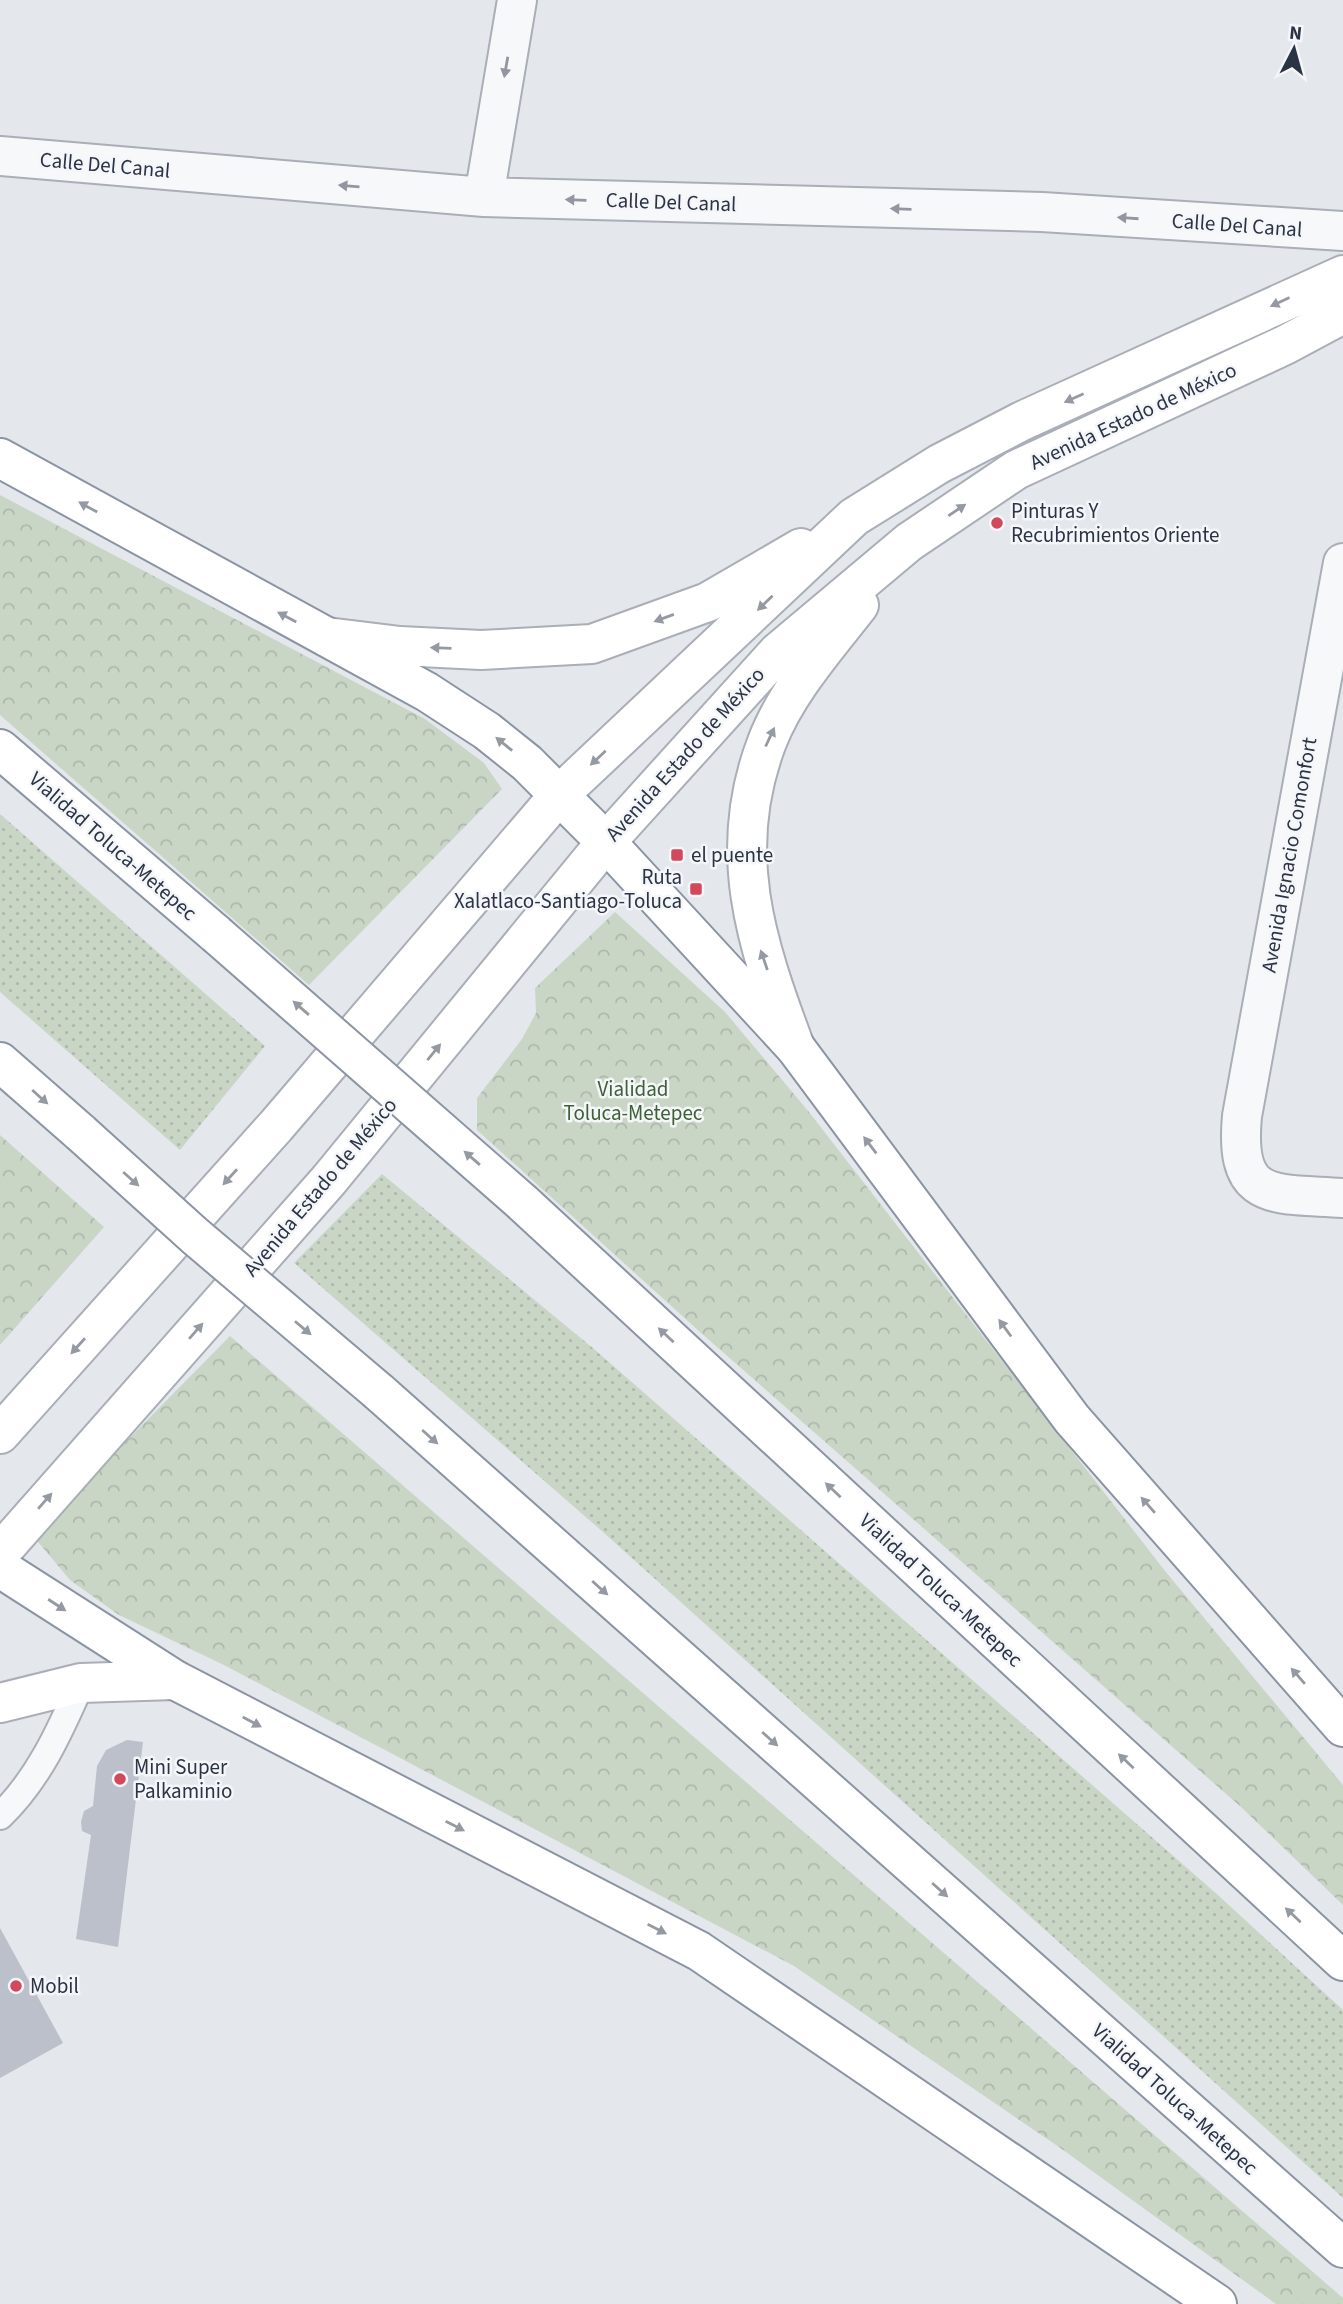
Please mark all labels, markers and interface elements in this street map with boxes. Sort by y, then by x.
north arrow [1259,14,1329,84]
text: N [1288,19,1303,48]
one-way arrow [500,56,511,78]
street label: Calle Del Canal [39,144,171,186]
one-way arrow [337,180,359,191]
street label: Calle Del Canal [605,185,737,219]
one-way arrow [564,194,586,205]
one-way arrow [890,204,912,215]
street label: Calle Del Canal [1171,205,1303,245]
one-way arrow [1117,212,1139,223]
one-way arrow [1270,297,1291,308]
street label: Avenida Estado de México [1025,355,1241,477]
one-way arrow [1064,392,1084,404]
place label: Pinturas Y Recubrimientos Oriente [1011,496,1219,550]
one-way arrow [78,501,97,513]
one-way arrow [947,504,966,517]
marker: Pinturas Y Recubrimientos Oriente [989,515,1005,531]
one-way arrow [756,594,773,611]
one-way arrow [276,612,296,624]
one-way arrow [654,612,675,623]
one-way arrow [430,642,452,653]
street label: Avenida Estado de México [598,660,772,848]
one-way arrow [764,727,776,747]
street label: Avenida Ignacio Comonfort [1254,735,1324,975]
one-way arrow [495,737,513,752]
one-way arrow [589,750,607,766]
street label: Vialidad Toluca-Metepec [22,764,204,928]
place label: el puente [691,840,773,870]
marker: el puente [669,847,685,863]
place label: Ruta Xalatlaco-Santiago-Toluca [454,862,682,916]
marker: Ruta Xalatlaco-Santiago-Toluca [688,881,704,897]
one-way arrow [758,949,769,970]
one-way arrow [292,1000,310,1016]
one-way arrow [426,1043,441,1060]
park label: Vialidad Toluca-Metepec [564,1074,703,1128]
one-way arrow [31,1089,48,1105]
street label: Avenida Estado de México [236,1091,404,1283]
one-way arrow [862,1137,877,1155]
one-way arrow [463,1150,481,1166]
one-way arrow [222,1168,238,1186]
one-way arrow [123,1171,140,1186]
one-way arrow [999,1319,1013,1337]
one-way arrow [295,1320,312,1335]
one-way arrow [188,1322,204,1340]
one-way arrow [658,1328,675,1344]
one-way arrow [71,1338,87,1355]
one-way arrow [421,1429,439,1445]
one-way arrow [825,1482,842,1498]
one-way arrow [37,1493,52,1510]
one-way arrow [1140,1496,1156,1514]
street label: Vialidad Toluca-Metepec [852,1506,1030,1674]
one-way arrow [591,1580,609,1596]
one-way arrow [48,1598,67,1611]
one-way arrow [1290,1667,1306,1685]
one-way arrow [242,1716,262,1727]
one-way arrow [761,1731,778,1747]
place label: Mini Super Palkaminio [134,1752,232,1806]
one-way arrow [1118,1753,1135,1769]
marker: Mini Super Palkaminio [112,1771,128,1787]
one-way arrow [445,1819,465,1831]
one-way arrow [931,1882,948,1898]
one-way arrow [1284,1907,1302,1923]
one-way arrow [647,1924,667,1935]
place label: Mobil [30,1971,79,2001]
marker: Mobil [8,1978,24,1994]
street label: Vialidad Toluca-Metepec [1085,2016,1265,2182]

